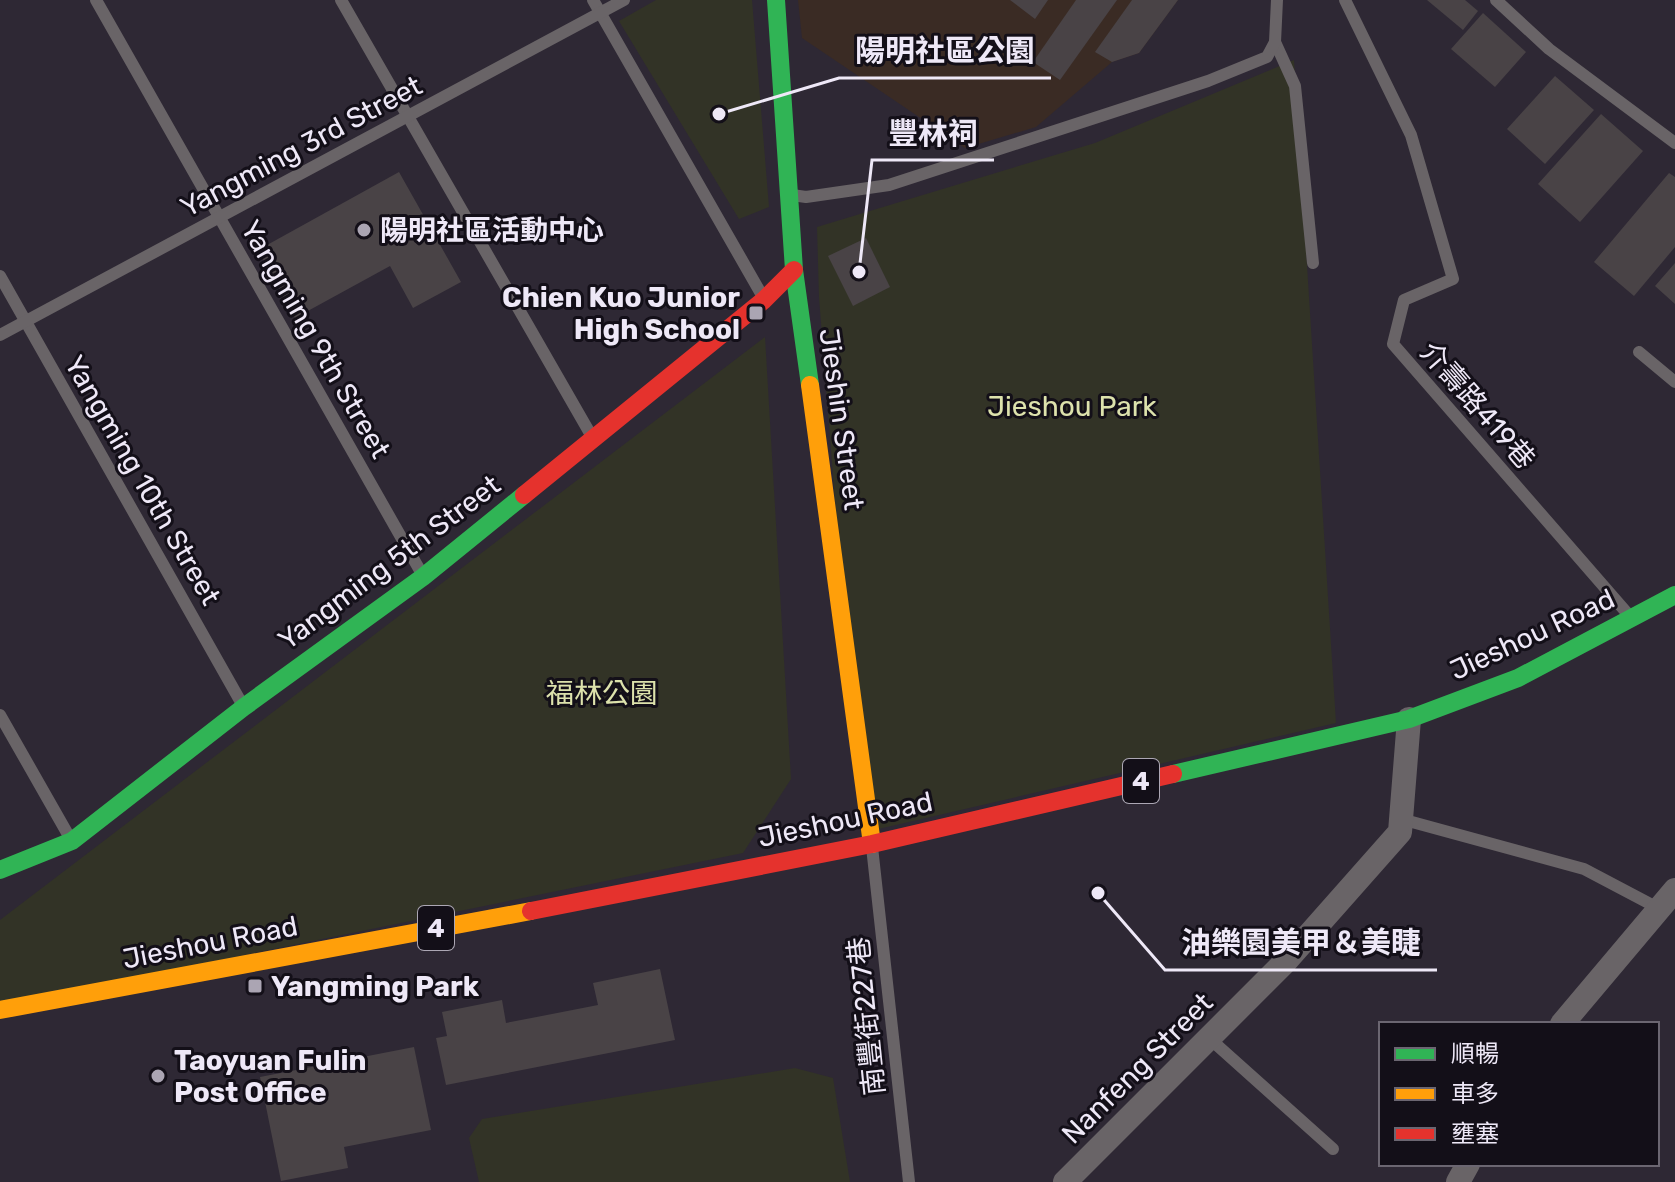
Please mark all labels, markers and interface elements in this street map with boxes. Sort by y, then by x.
callout: 陽明社區公園 [839,24,1051,78]
text: 陽明社區公園 [855,33,1035,69]
street label: Yangming 3rd Street [175,69,427,224]
callout: 豐林祠 [872,106,994,160]
text: 豐林祠 [888,116,978,152]
street label: Yangming 9th Street [234,214,397,464]
place label: 陽明社區活動中心 [380,214,604,247]
marker: 陽明社區活動中心 [355,221,373,239]
place label: Chien Kuo Junior High School [502,281,740,346]
marker: Chien Kuo Junior High School [747,304,765,322]
street label: Jieshin Street [812,326,871,512]
street label: 介壽路419巷 [1414,335,1542,476]
street label: Yangming 10th Street [58,350,227,611]
park label: Jieshou Park [987,390,1157,423]
street label: Yangming 5th Street [272,468,507,657]
street label: Jieshou Road [1445,582,1620,687]
park label: 福林公園 [546,677,658,710]
road number: 4 [1123,759,1159,803]
street label: Jieshou Road [755,785,935,854]
road number: 4 [418,906,454,950]
street label: Jieshou Road [120,909,300,976]
callout: 油樂園美甲＆美睫 [1165,916,1437,970]
text: 油樂園美甲＆美睫 [1181,925,1421,961]
street label: 南豐街227巷 [842,935,891,1097]
place label: Yangming Park [271,970,480,1003]
marker: Yangming Park [246,977,264,995]
street label: Nanfeng Street [1055,986,1220,1150]
legend [1379,1022,1659,1166]
text: 順暢 [1451,1040,1499,1068]
place label: Taoyuan Fulin Post Office [174,1044,366,1109]
marker: Taoyuan Fulin Post Office [149,1067,167,1085]
text: 車多 [1451,1080,1499,1108]
text: 壅塞 [1451,1120,1499,1148]

